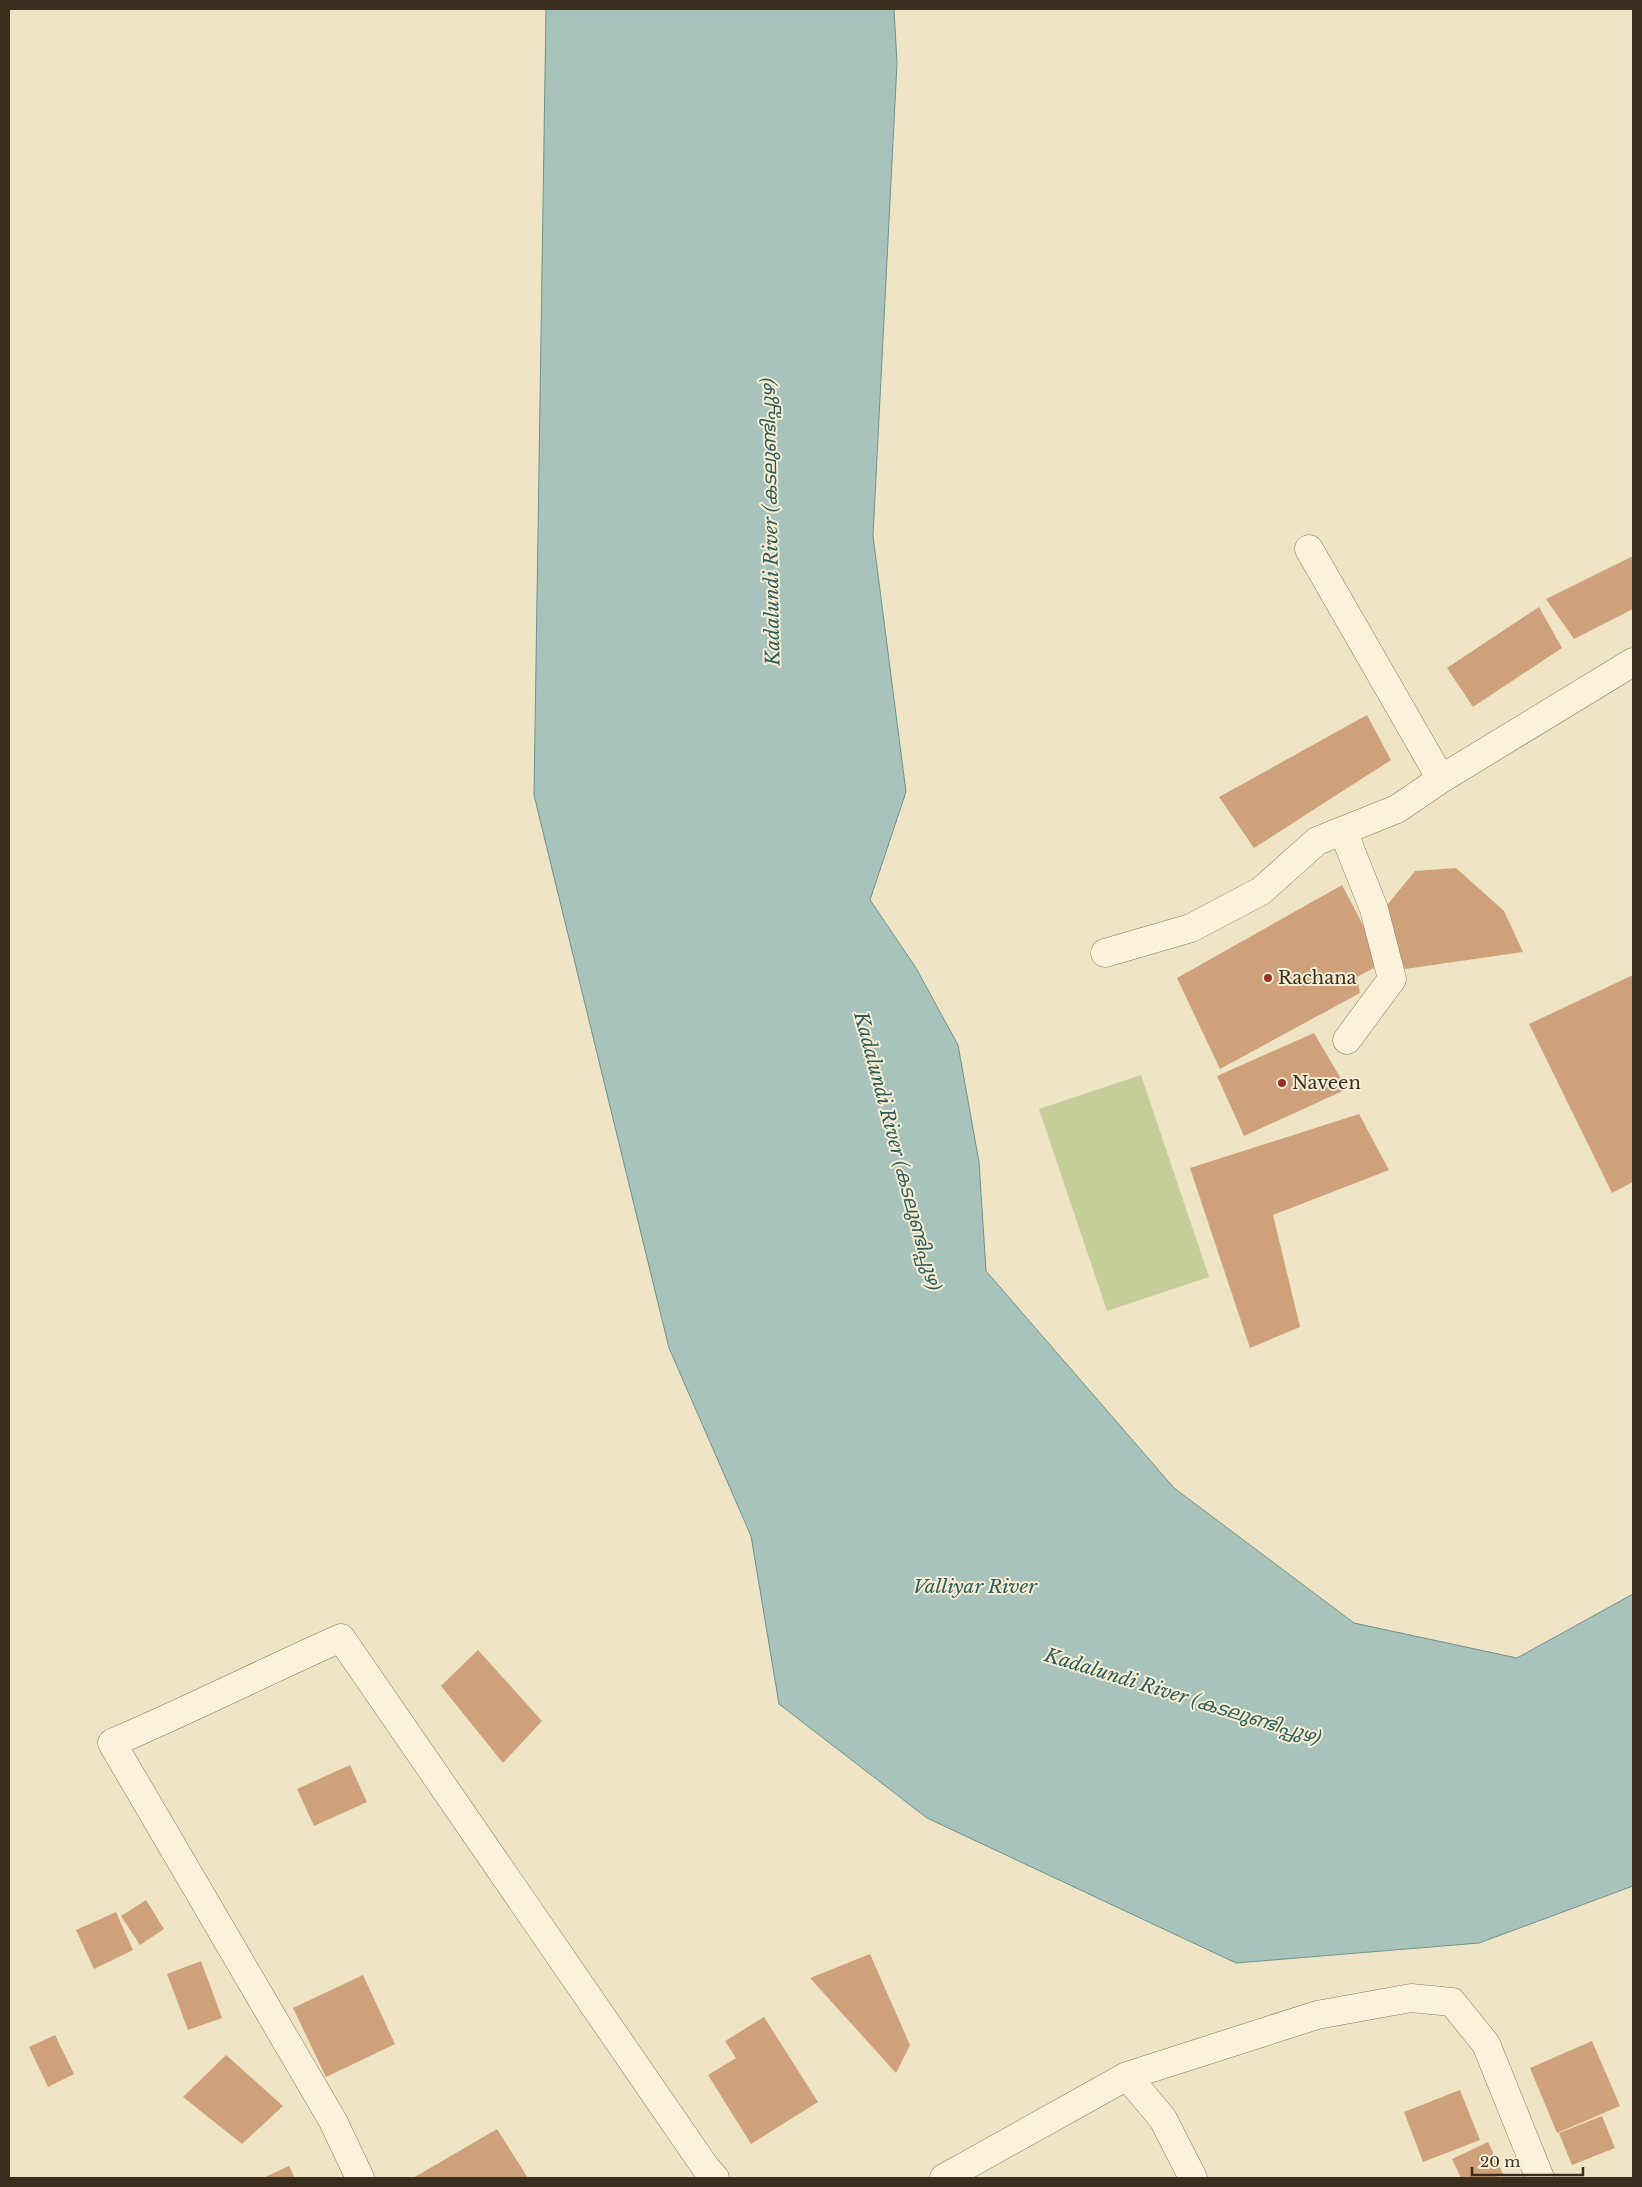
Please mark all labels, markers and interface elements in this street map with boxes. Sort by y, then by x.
water label: Kadalundi River (കടലുണ്ടിപ്പുഴ) [756,378,787,667]
place label: Rachana [1278,967,1357,989]
marker: Rachana [1262,972,1274,984]
water label: Kadalundi River (കടലുണ്ടിപ്പുഴ) [847,1008,946,1294]
place label: Naveen [1292,1072,1361,1094]
marker: Naveen [1276,1077,1288,1089]
water label: Valliyar River [913,1575,1038,1598]
water label: Kadalundi River (കടലുണ്ടിപ്പുഴ) [1040,1643,1324,1751]
scale bar [1472,2144,1583,2176]
text: 20 m [1480,2152,1520,2171]

